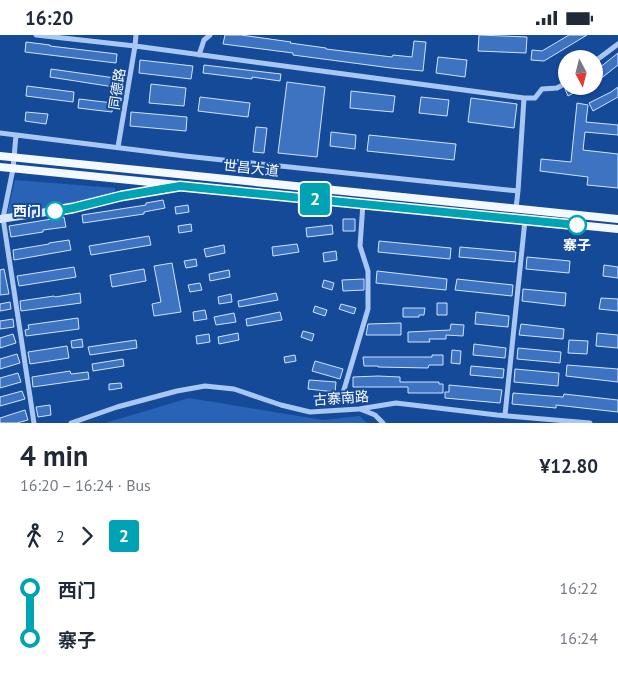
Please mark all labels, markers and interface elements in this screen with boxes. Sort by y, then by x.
text: 16:20 [25,6,73,30]
north arrow [558,50,602,95]
map controls [558,50,603,95]
street label: 同德路 [105,67,129,111]
street label: 世昌大道 [222,156,280,180]
line badge: 2 [299,183,331,215]
text: 2 [310,187,320,210]
marker: 西门 [45,201,65,221]
place label: 西门 [13,202,41,220]
marker: 寨子 [567,215,587,235]
place label: 寨子 [563,236,591,254]
street label: 古寨南路 [312,387,370,409]
text: 4 min [20,437,88,474]
text: ¥12.80 [539,454,598,478]
text: 16:20 – 16:24 · Bus [20,475,151,495]
icon: walk [20,522,48,550]
icon: forward [73,522,101,550]
text: 2 [119,524,129,547]
text: 2 [56,526,65,546]
text: 西门 [58,578,96,602]
text: 16:22 [560,578,598,598]
text: 寨子 [58,628,96,652]
text: 16:24 [560,628,598,648]

